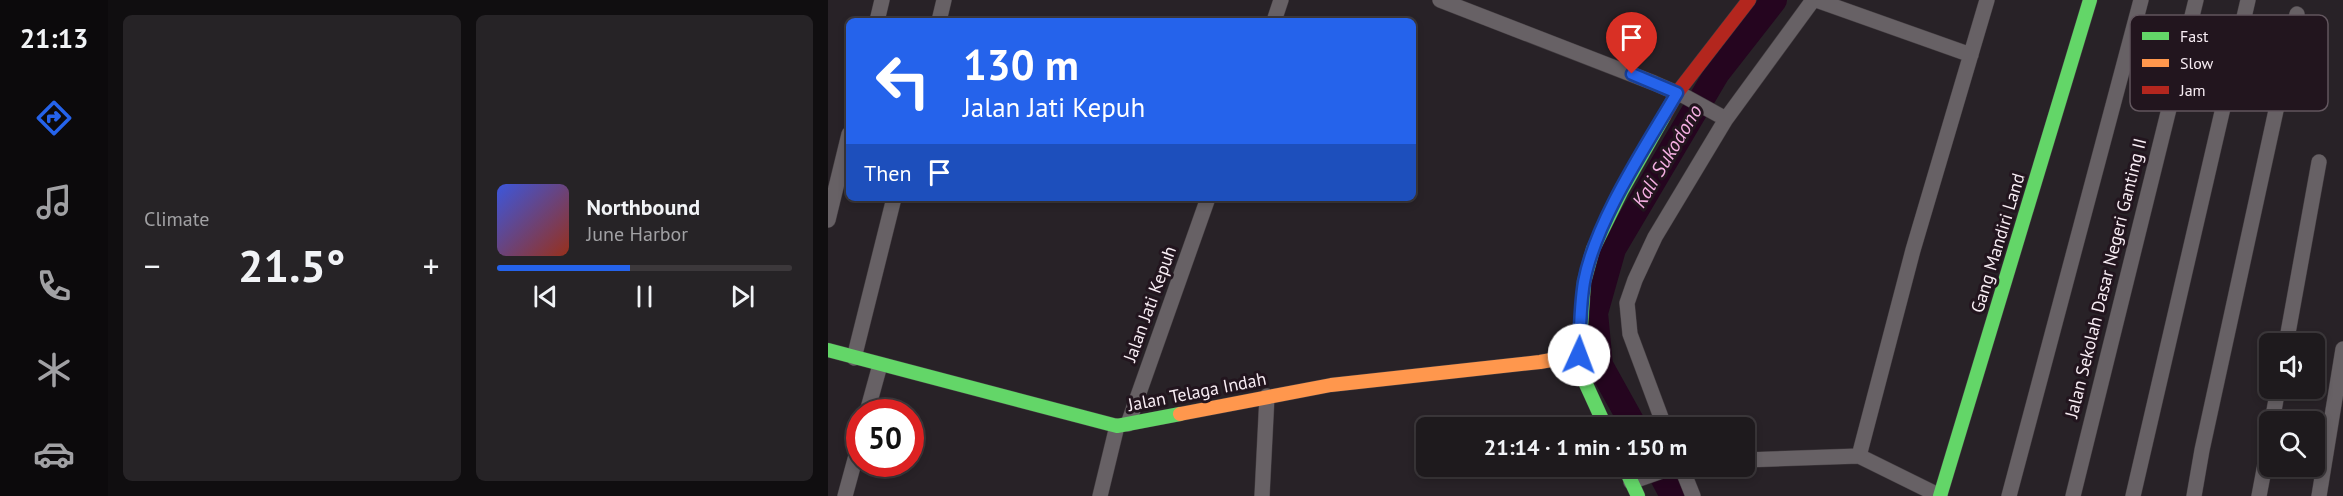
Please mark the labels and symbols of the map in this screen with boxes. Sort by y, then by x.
pin [1606,12,1657,74]
legend [2130,15,2328,111]
text: Fast [2180,26,2209,46]
text: Slow [2180,53,2214,73]
text: Jam [2179,80,2206,100]
water label: Kali Sukodono [1626,100,1708,212]
street label: Jalan Sekolah Dasar Negeri Ganting II [2059,135,2151,421]
street label: Gang Mandiri Land [1965,170,2030,316]
street label: Jalan Jati Kepuh [1118,243,1181,366]
position arrow [1547,323,1611,387]
street label: Jalan Telaga Indah [1125,367,1268,416]
speed limit sign: 50 [846,399,924,477]

